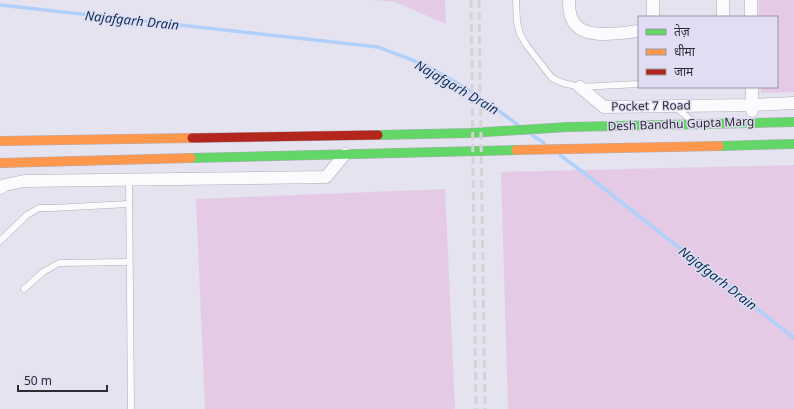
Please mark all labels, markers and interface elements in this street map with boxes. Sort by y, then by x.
water label: Najafgarh Drain [84,6,180,34]
legend [638,16,778,88]
text: तेज़ [674,23,691,40]
text: धीमा [674,43,696,60]
water label: Najafgarh Drain [412,56,502,118]
text: जाम [674,63,694,80]
street label: Pocket 7 Road [611,96,691,115]
street label: Desh Bandhu Gupta Marg [607,112,755,135]
water label: Najafgarh Drain [675,242,761,314]
scale bar [18,367,107,393]
text: 50 m [24,372,52,389]

